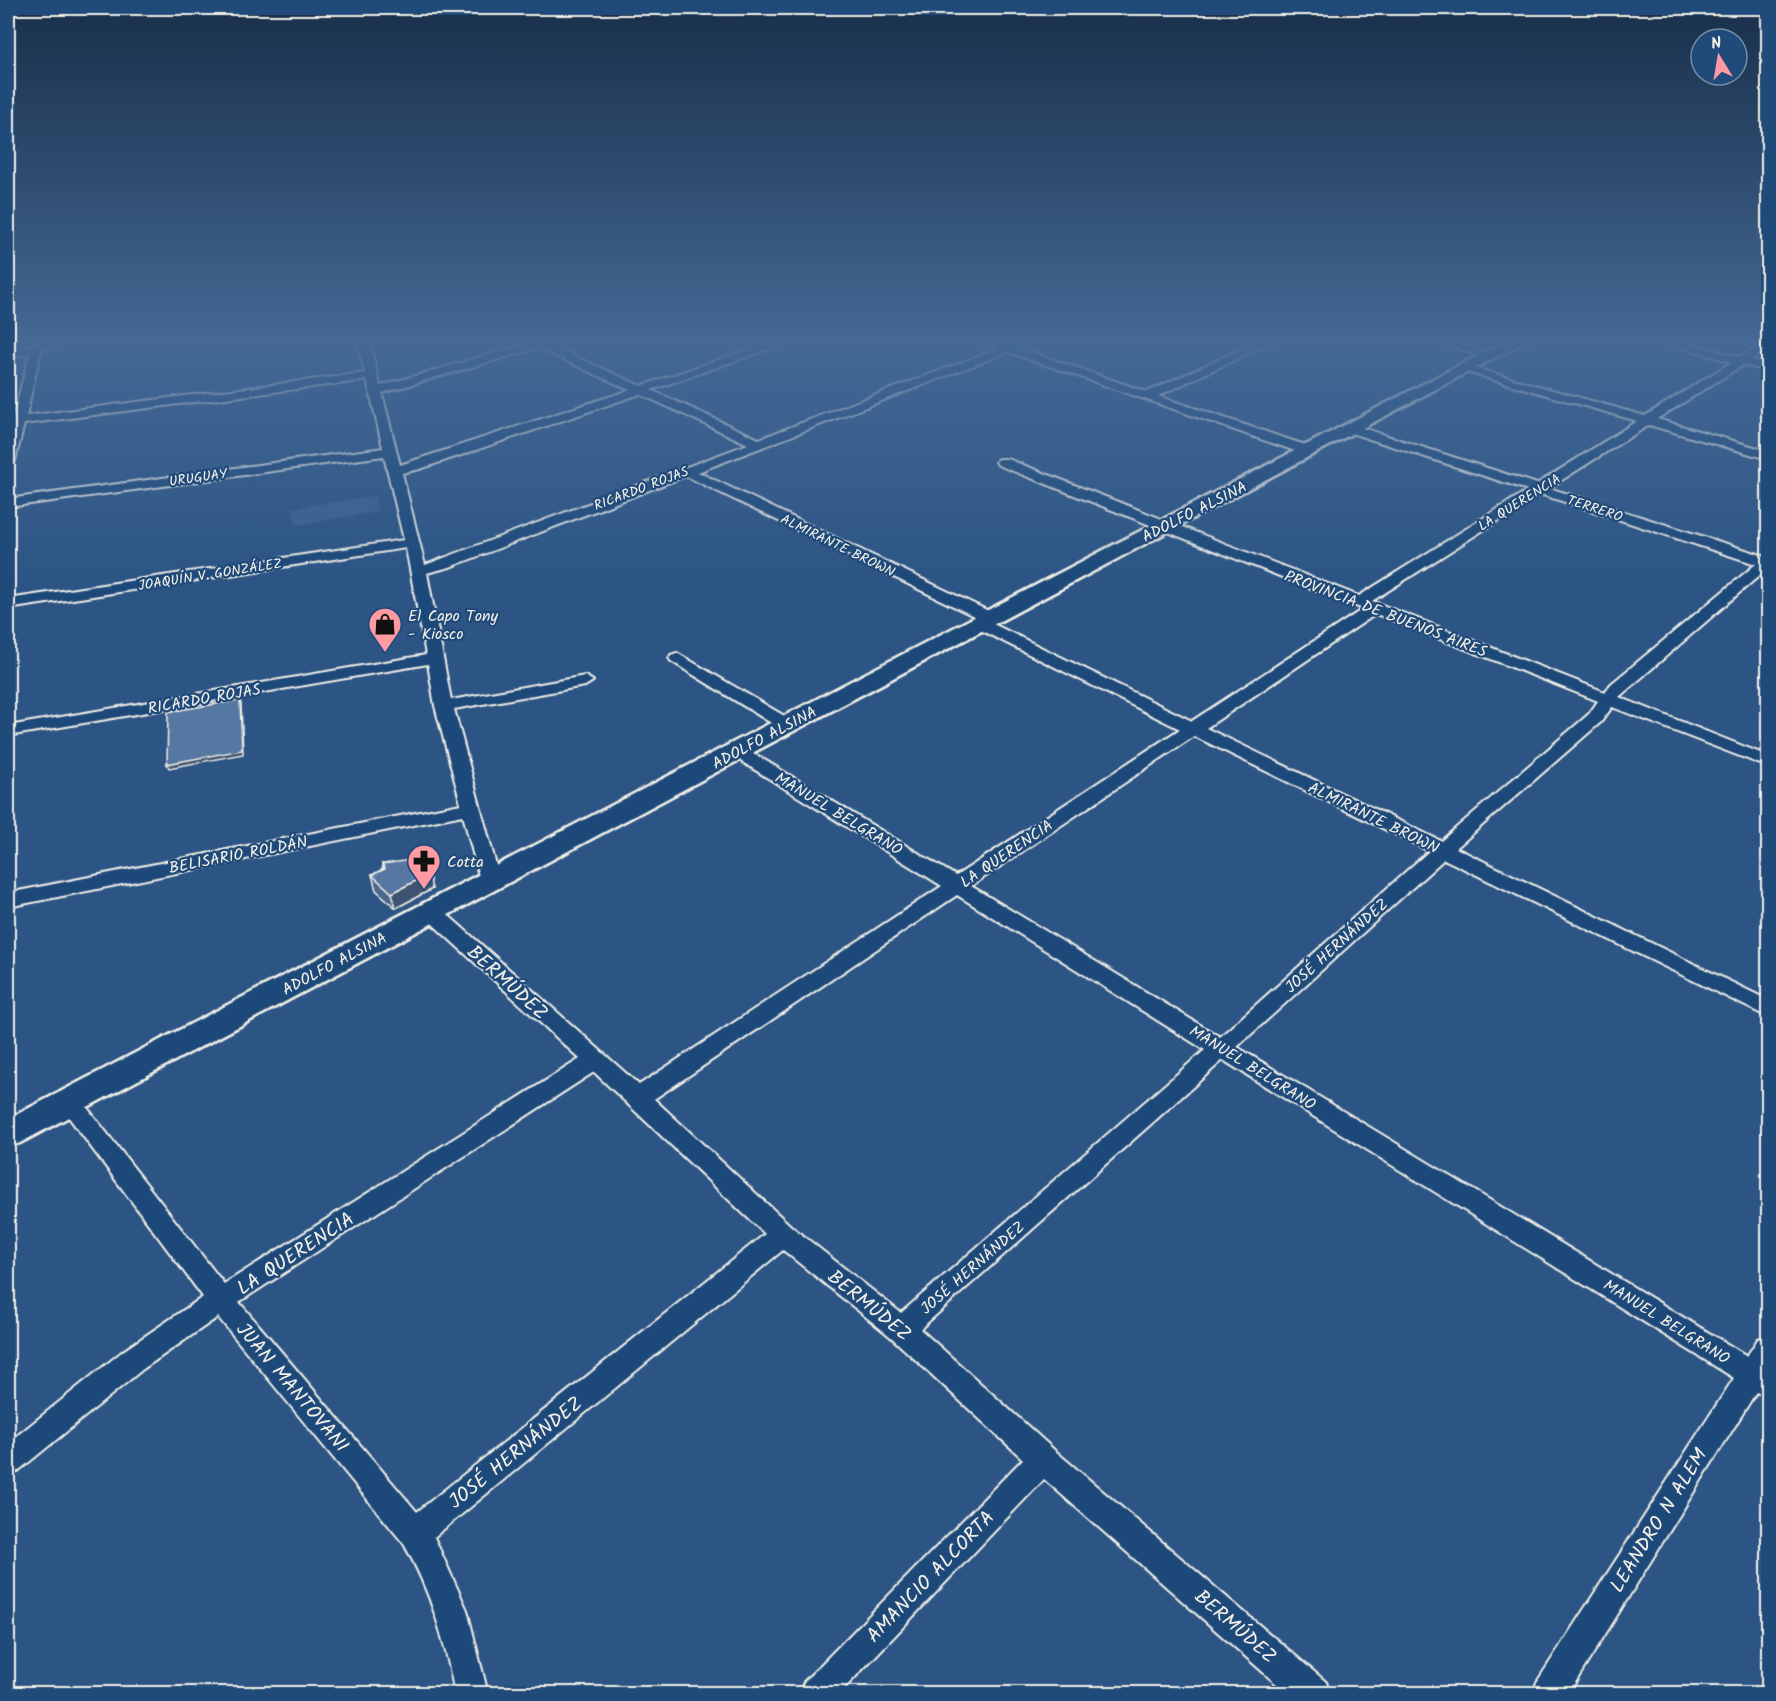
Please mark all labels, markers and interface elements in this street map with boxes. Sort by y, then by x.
north arrow [1689,27,1749,87]
text: N [1709,31,1724,57]
street label: RICARDO ROJAS [591,461,693,517]
street label: URUGUAY [168,463,230,493]
street label: LA QUERENCIA [1474,469,1565,537]
street label: ADOLFO ALSINA [1137,475,1252,550]
street label: TERRERO [1564,490,1626,528]
street label: ALMIRANTE BROWN [777,509,899,583]
street label: JOAQUÍN V. GONZÁLEZ [137,553,284,597]
street label: PROVINCIA DE BUENOS AIRES [1280,564,1491,665]
place label: El Capo Tony - Kiosco [408,604,498,647]
shop icon: El Capo Tony - Kiosco [367,606,403,653]
street label: RICARDO ROJAS [146,677,263,722]
street label: ADOLFO ALSINA [708,700,822,777]
street label: MANUEL BELGRANO [770,766,907,862]
street label: ALMIRANTE BROWN [1304,776,1443,861]
street label: LA QUERENCIA [955,814,1059,895]
street label: BELISARIO ROLDÁN [167,830,310,881]
pharmacy icon: Cotta [406,843,442,890]
place label: Cotta [447,850,484,875]
street label: JOSÉ HERNÁNDEZ [1280,893,1394,1000]
street label: ADOLFO ALSINA [278,926,392,1003]
street label: BERMÚDEZ [459,938,555,1029]
street label: MANUEL BELGRANO [1184,1019,1320,1117]
street label: LA QUERENCIA [231,1205,361,1305]
street label: JOSÉ HERNÁNDEZ [915,1215,1031,1321]
street label: BERMÚDEZ [820,1262,918,1351]
street label: MANUEL BELGRANO [1598,1273,1734,1371]
street label: JUAN MANTOVANI [227,1316,356,1461]
street label: JOSÉ HERNÁNDEZ [442,1389,590,1518]
street label: LEANDRO N ALEM [1602,1442,1717,1600]
street label: AMANCIO ALCORTA [860,1504,1003,1651]
street label: BERMÚDEZ [1186,1582,1283,1673]

